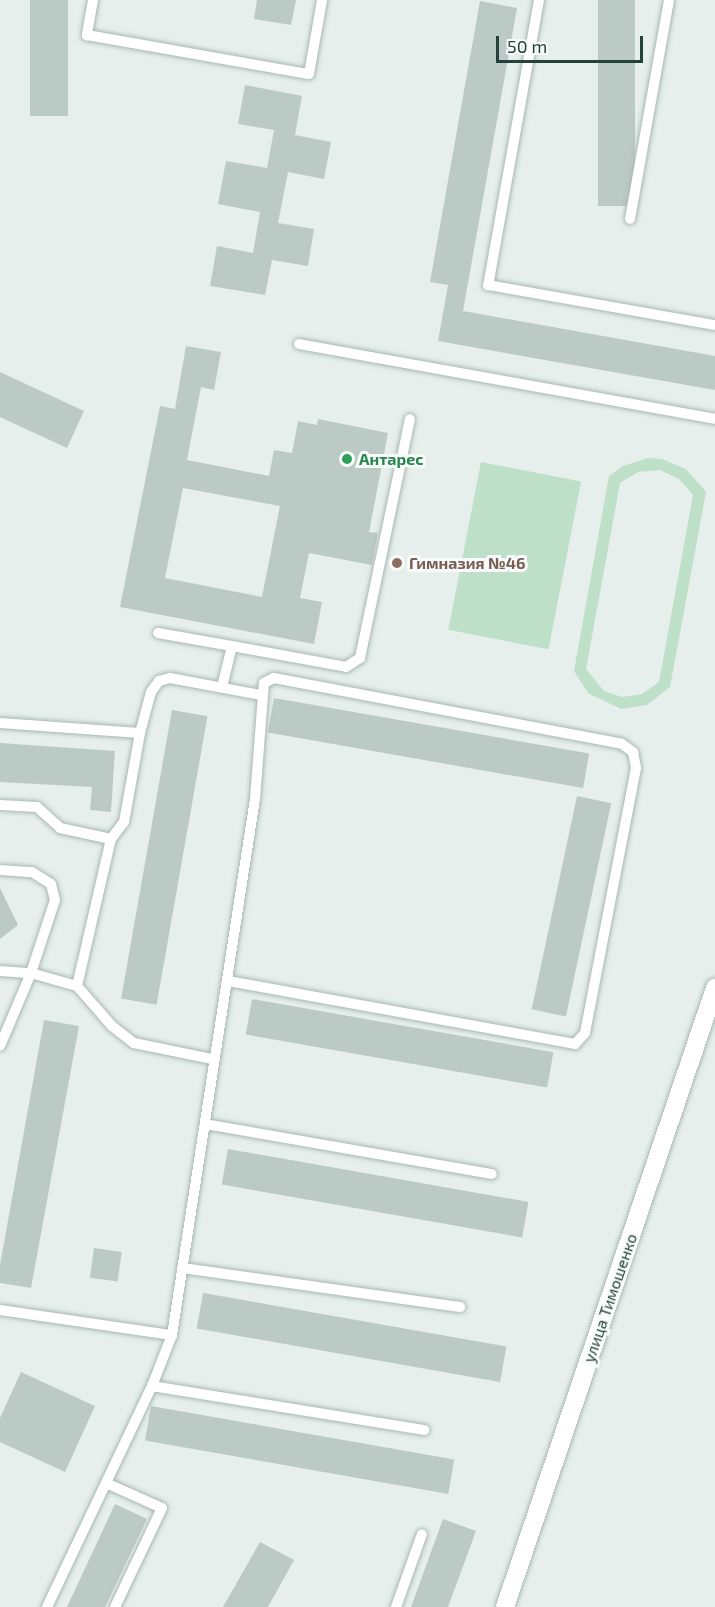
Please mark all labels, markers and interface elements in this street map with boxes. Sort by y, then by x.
scale bar [499,24,646,62]
text: 50 m [507,35,547,57]
place label: Антарес [359,449,423,469]
marker: Антарес [340,452,354,466]
place label: Гимназия №46 [409,553,525,573]
marker: Гимназия №46 [390,556,404,570]
street label: улица Тимошенко [579,1231,641,1365]

